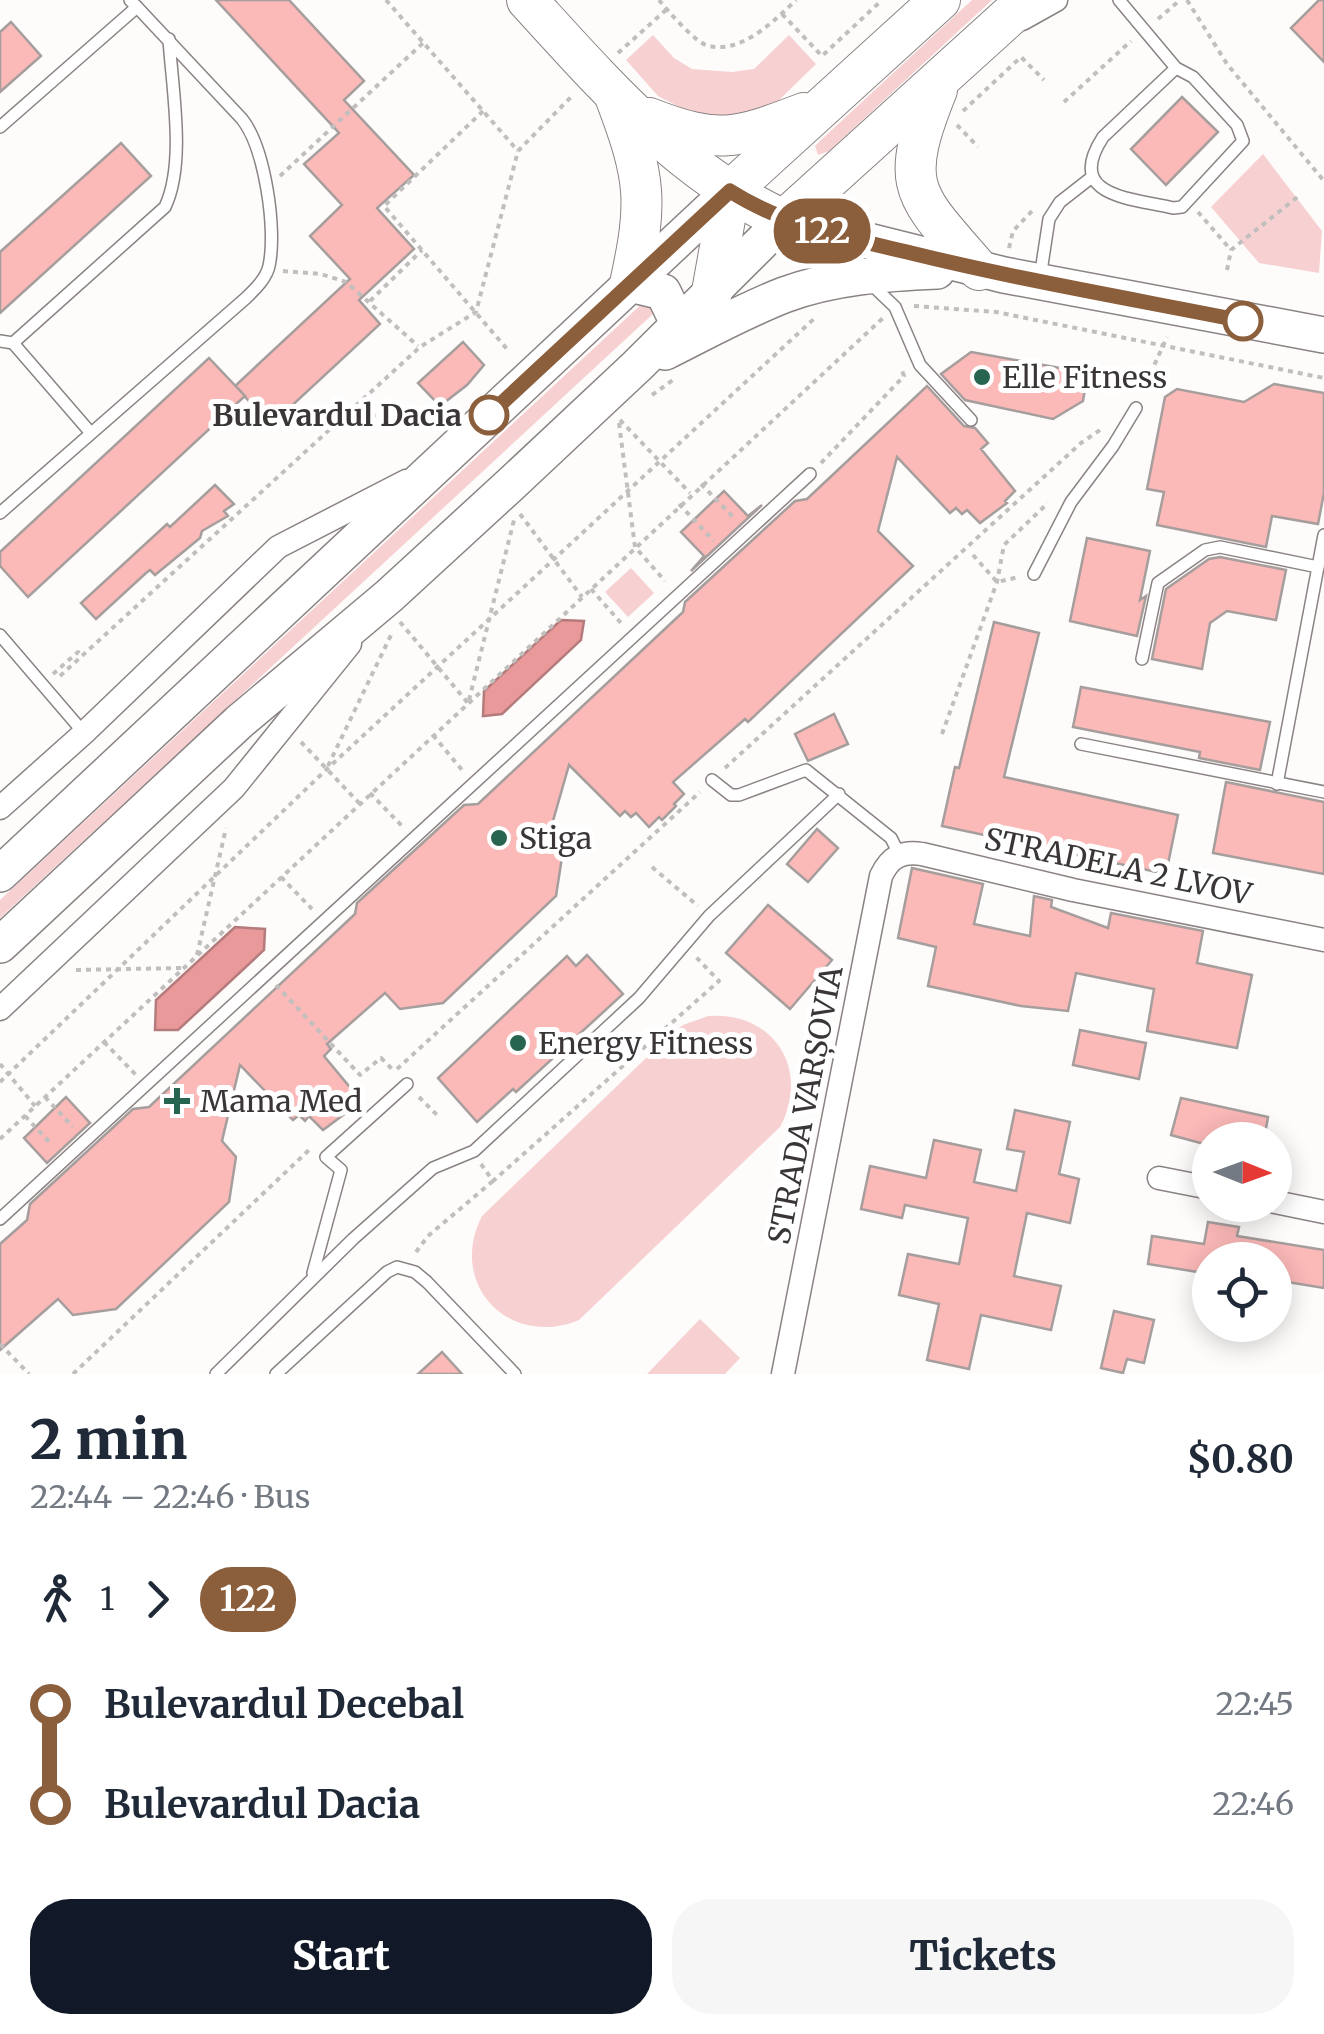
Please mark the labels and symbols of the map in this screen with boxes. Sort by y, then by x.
line badge: 122 [764,198,880,264]
unlabelled marker [1224,302,1262,340]
place label: Elle Fitness [1002,358,1167,396]
marker: Elle Fitness [971,366,993,388]
place label: Bulevardul Dacia [212,396,462,434]
marker: Bulevardul Dacia [470,396,508,434]
place label: Stiga [519,819,592,857]
street label: STRADELA 2 LVOV [981,819,1256,913]
marker: Stiga [488,827,510,849]
street label: STRADA VARȘOVIA [759,962,851,1247]
place label: Energy Fitness [538,1024,753,1062]
marker: Energy Fitness [507,1032,529,1054]
place label: Mama Med [200,1082,362,1120]
marker: Mama Med [164,1088,190,1114]
north arrow [1192,1122,1292,1222]

